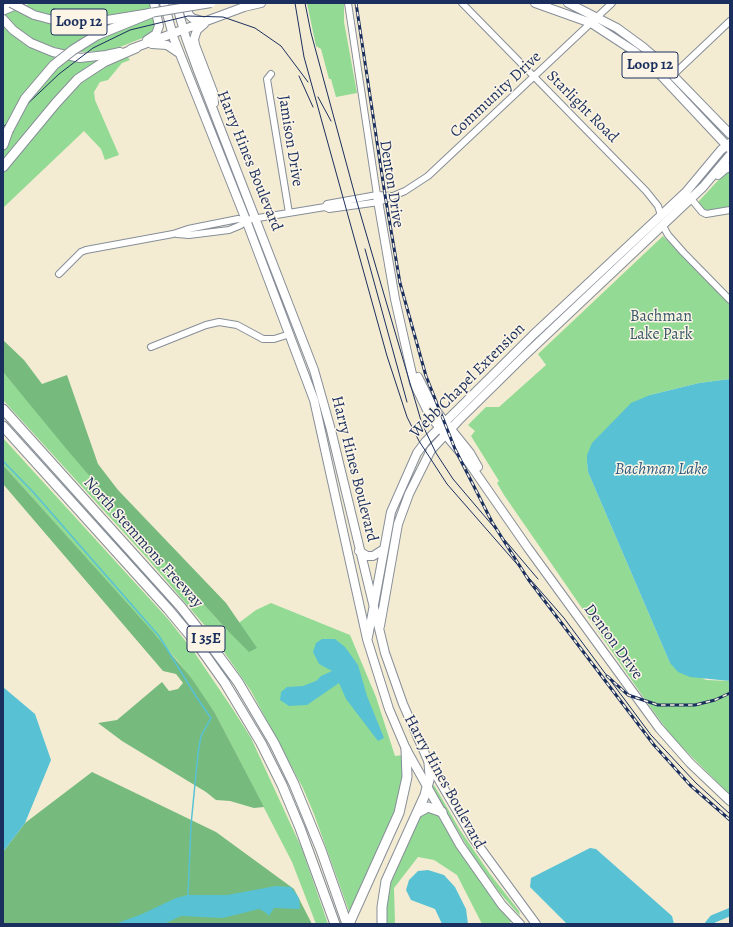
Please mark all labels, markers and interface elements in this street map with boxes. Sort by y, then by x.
road number: Loop 12 [51,9,107,35]
street label: Community Drive [446,48,546,142]
road number: Loop 12 [622,52,678,78]
street label: Starlight Road [542,67,622,147]
street label: Harry Hines Boulevard [212,88,286,234]
street label: Jamison Drive [273,94,307,188]
street label: Denton Drive [375,139,407,229]
park label: Bachman Lake Park [629,307,693,345]
street label: Webb Chapel Extension [406,319,530,443]
street label: Harry Hines Boulevard [327,394,381,544]
water label: Bachman Lake [615,460,707,480]
street label: North Stemmons Freeway [79,474,207,612]
street label: Denton Drive [579,601,647,683]
road number: I 35E [187,626,225,652]
street label: Harry Hines Boulevard [399,712,489,852]

